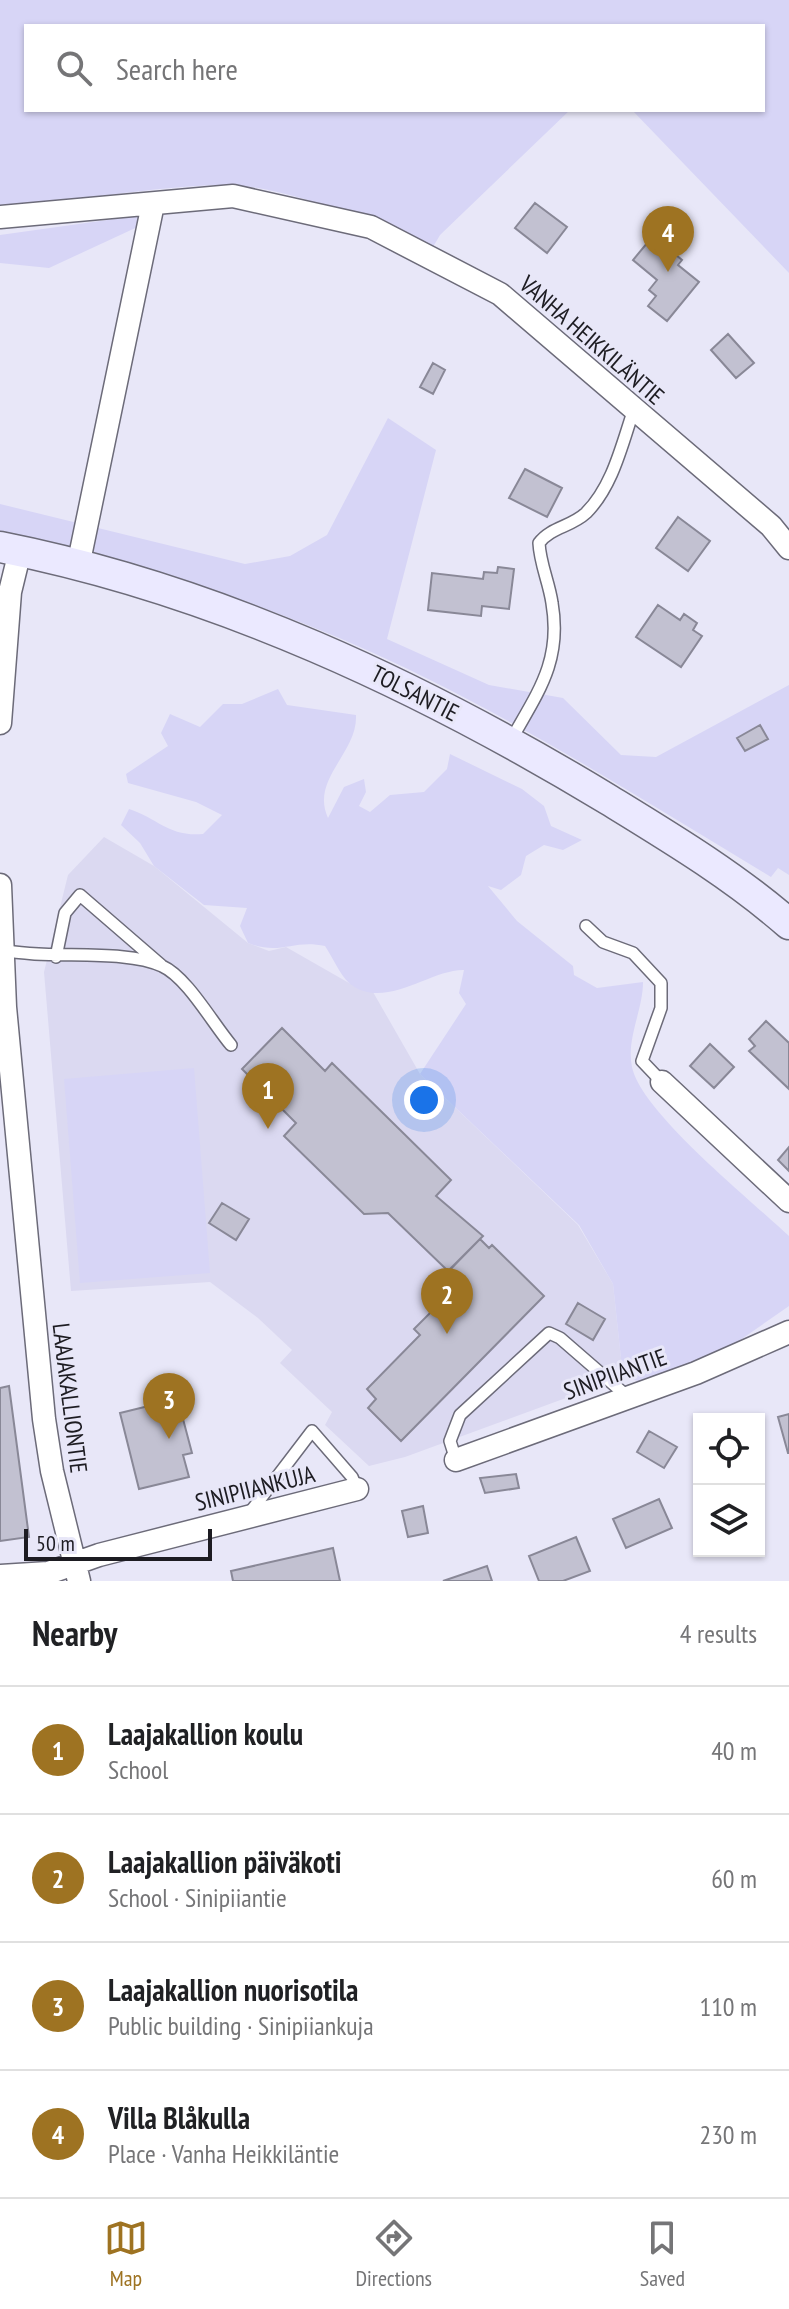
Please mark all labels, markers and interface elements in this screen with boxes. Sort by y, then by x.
search box [24,24,765,112]
icon: search [52,46,96,90]
text: Search here [116,49,238,88]
pin: 4 [642,206,694,272]
street label: VANHA HEIKKILÄNTIE [512,268,671,411]
street label: TOLSANTIE [366,658,464,728]
pin: 1 [242,1063,294,1129]
your location [404,1080,444,1120]
pin: 2 [421,1268,473,1334]
street label: LAAJAKALLIONTIE [45,1321,95,1475]
street label: SINIPIIANTIE [559,1341,671,1407]
pin: 3 [143,1373,195,1439]
map controls [693,1413,765,1557]
button: locate [693,1413,765,1485]
street label: SINIPIIANKUJA [192,1458,319,1518]
button: layers [693,1485,765,1557]
scale bar [24,1525,212,1561]
text: 50 m [36,1529,75,1557]
text: Nearby [32,1611,117,1655]
text: 4 results [680,1617,757,1650]
text: Laajakallion koulu [108,1714,303,1753]
text: 1 [52,1734,64,1767]
text: 40 m [711,1734,757,1767]
text: School [108,1753,168,1786]
text: Laajakallion päiväkoti [108,1842,342,1881]
text: 2 [52,1862,64,1895]
text: 60 m [711,1862,757,1895]
text: School · Sinipiiantie [108,1881,287,1914]
text: Laajakallion nuorisotila [108,1970,358,2009]
text: 3 [52,1990,64,2023]
text: 110 m [699,1990,757,2023]
text: Public building · Sinipiiankuja [108,2009,374,2042]
text: Villa Blåkulla [108,2098,250,2137]
text: 4 [52,2118,64,2151]
text: 230 m [699,2118,757,2151]
text: Place · Vanha Heikkiläntie [108,2137,339,2170]
tab: Map [104,2216,148,2292]
tab: Directions [356,2216,432,2292]
tab: Saved [640,2216,685,2292]

